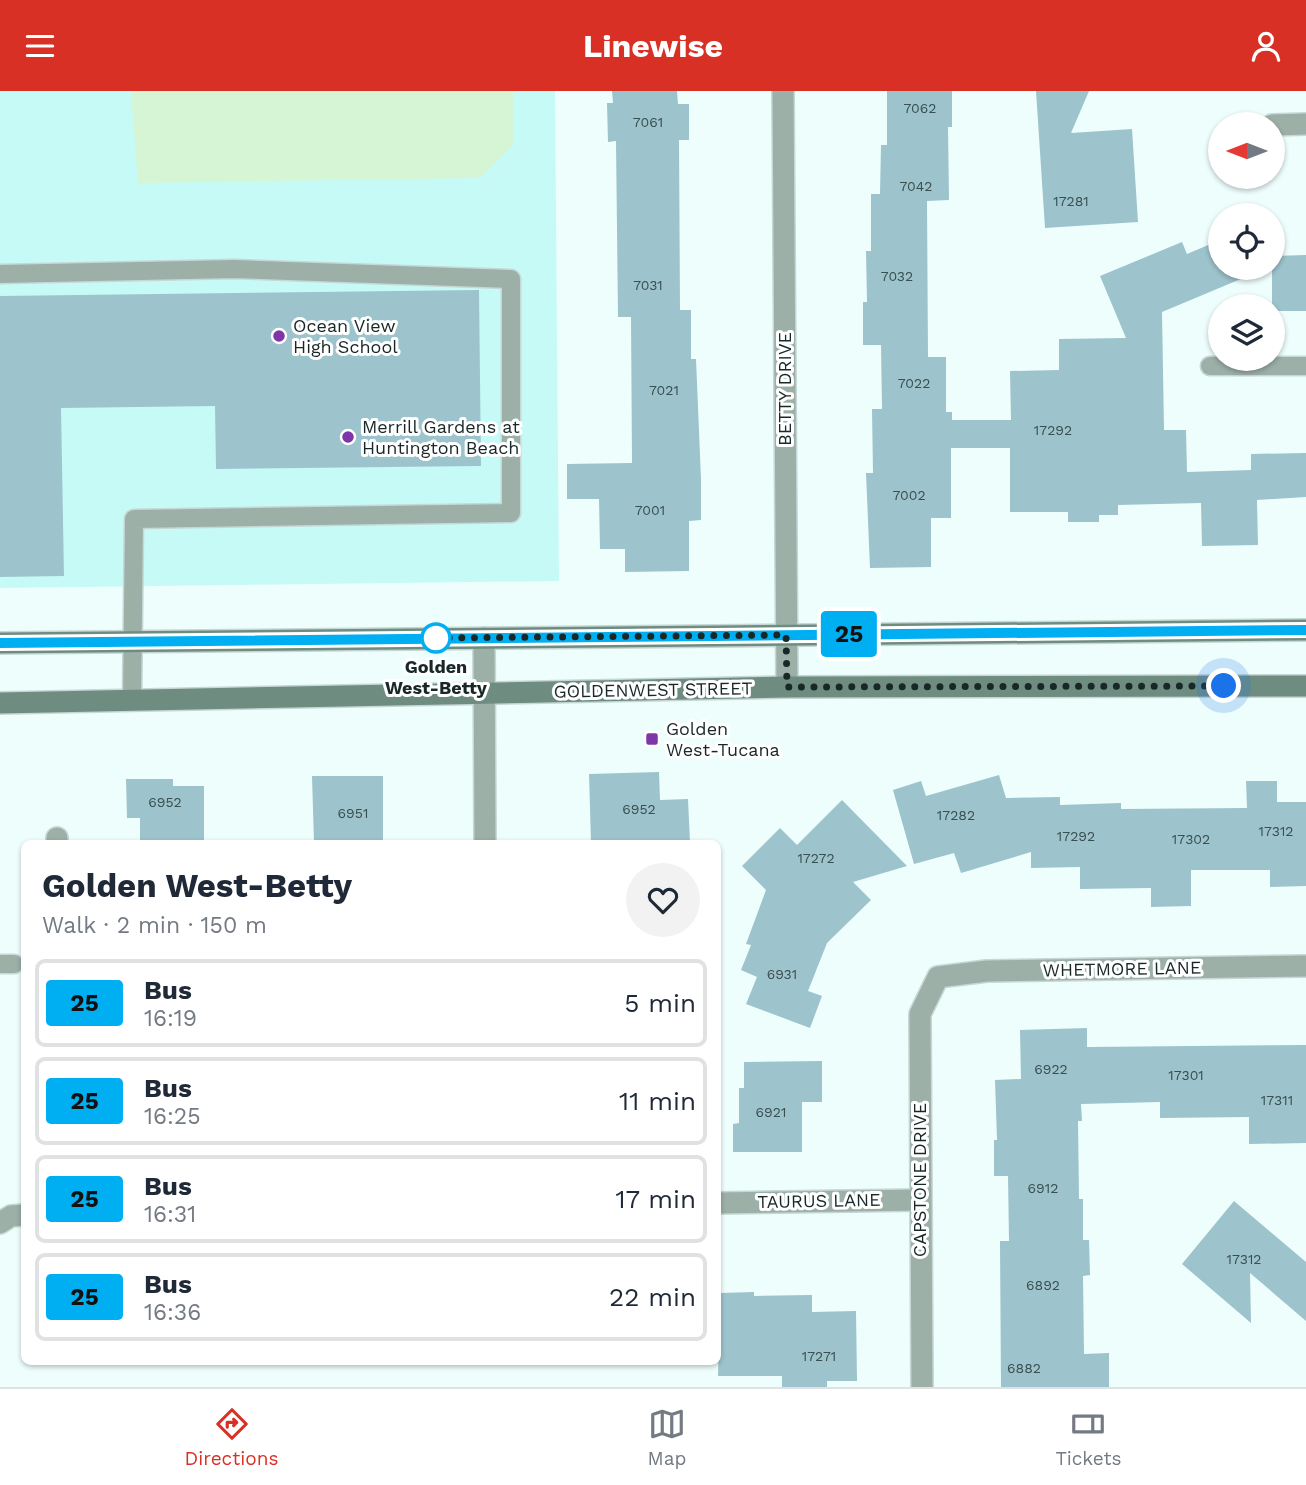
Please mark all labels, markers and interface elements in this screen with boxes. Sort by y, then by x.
icon: menu [21,27,59,65]
text: Linewise [583,27,723,65]
icon: person [1247,27,1285,65]
house number: 7062 [904,100,936,116]
north arrow [1208,112,1284,189]
map controls [1208,112,1285,371]
house number: 7061 [633,114,663,130]
house number: 7042 [900,178,933,194]
house number: 17281 [1053,193,1089,209]
button: locate [1208,203,1285,280]
house number: 7032 [881,268,913,284]
house number: 7031 [633,277,663,293]
button: layers [1208,294,1285,371]
place label: Ocean View High School [293,315,398,357]
marker: Ocean View High School [271,328,287,344]
street label: BETTY DRIVE [774,332,795,446]
house number: 7022 [898,375,930,391]
house number: 7021 [649,382,679,398]
place label: Merrill Gardens at Huntington Beach [362,416,520,458]
house number: 17292 [1034,422,1072,438]
marker: Merrill Gardens at Huntington Beach [340,429,356,445]
house number: 7002 [892,487,926,503]
house number: 7001 [635,502,665,518]
line badge: 25 [818,611,880,657]
text: 25 [835,620,863,648]
marker: Golden West-Betty [421,623,451,653]
place label: Golden West-Betty [385,656,488,698]
your location [1206,668,1241,703]
street label: GOLDENWEST STREET [553,677,753,702]
place label: Golden West-Tucana [666,718,780,760]
marker: Golden West-Tucana [644,731,660,747]
house number: 6952 [148,794,182,810]
house number: 6952 [622,801,656,817]
house number: 6951 [338,805,368,821]
house number: 17282 [937,807,975,823]
house number: 17312 [1258,823,1294,839]
house number: 17292 [1057,828,1095,844]
house number: 17302 [1172,831,1210,847]
house number: 17272 [797,850,835,866]
button: heart [626,863,700,937]
text: Golden West-Betty [42,866,352,905]
text: Walk · 2 min · 150 m [42,912,267,939]
street label: WHETMORE LANE [1042,957,1201,980]
house number: 6931 [767,966,797,982]
text: Bus [144,975,192,1005]
text: 5 min [624,988,696,1018]
text: 25 [70,989,99,1017]
text: 16:19 [144,1005,197,1032]
house number: 6922 [1034,1061,1068,1077]
house number: 17301 [1168,1067,1204,1083]
text: Bus [144,1073,192,1103]
text: 11 min [619,1086,696,1116]
text: 25 [70,1087,99,1115]
house number: 17311 [1261,1092,1293,1108]
text: 16:25 [144,1103,201,1130]
street label: CAPSTONE DRIVE [909,1103,930,1257]
house number: 6921 [756,1104,786,1120]
text: Bus [144,1171,192,1201]
house number: 6912 [1028,1180,1058,1196]
text: 17 min [615,1184,696,1214]
text: 25 [70,1185,99,1213]
street label: TAURUS LANE [757,1189,881,1212]
text: 16:31 [144,1201,196,1228]
house number: 17312 [1226,1251,1262,1267]
text: Bus [144,1269,192,1299]
house number: 6892 [1026,1277,1060,1293]
text: 22 min [609,1282,696,1312]
text: 25 [70,1283,99,1311]
text: 16:36 [144,1299,201,1326]
house number: 17271 [802,1348,836,1364]
house number: 6882 [1007,1360,1041,1376]
tab: Directions [185,1405,278,1470]
tab: Map [648,1405,686,1470]
tab: Tickets [1055,1405,1121,1470]

